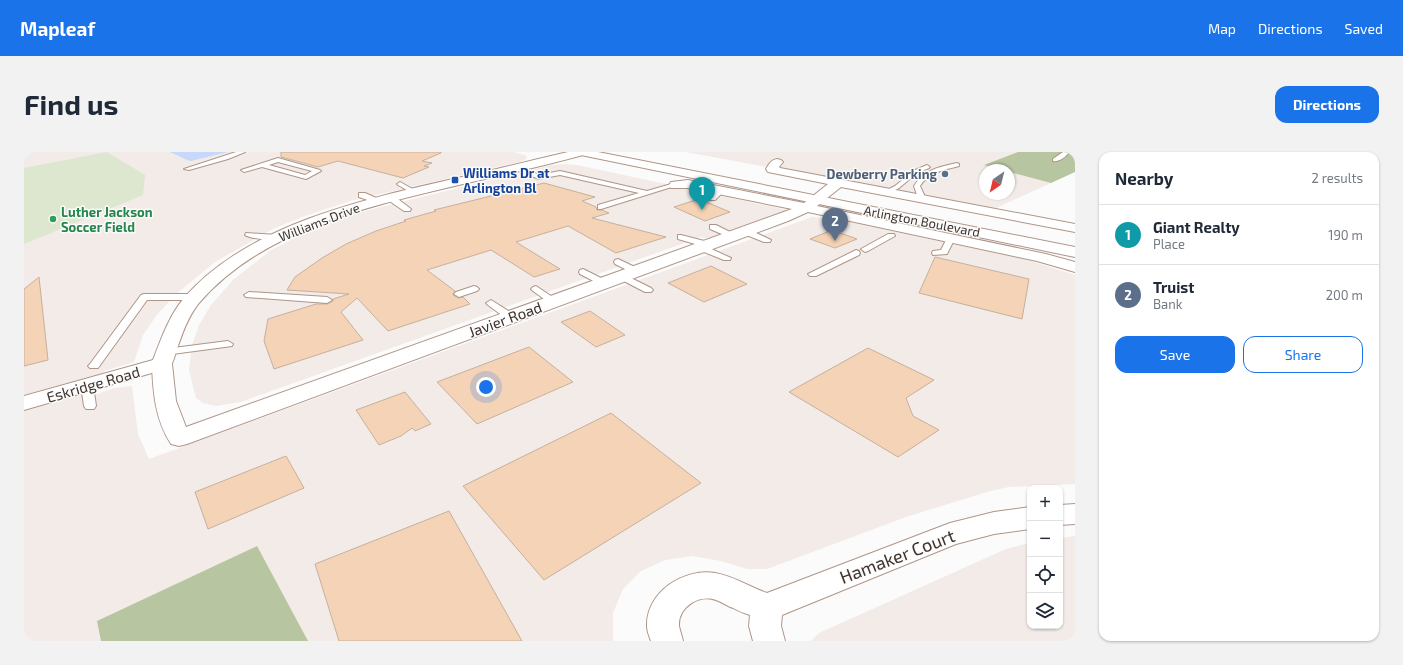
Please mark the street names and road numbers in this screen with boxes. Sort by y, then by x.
street label: Williams Drive [276,199,362,245]
street label: Arlington Boulevard [862,202,982,240]
street label: Javier Road [466,297,544,341]
street label: Eskridge Road [44,362,142,406]
street label: Hamaker Court [836,524,958,588]

